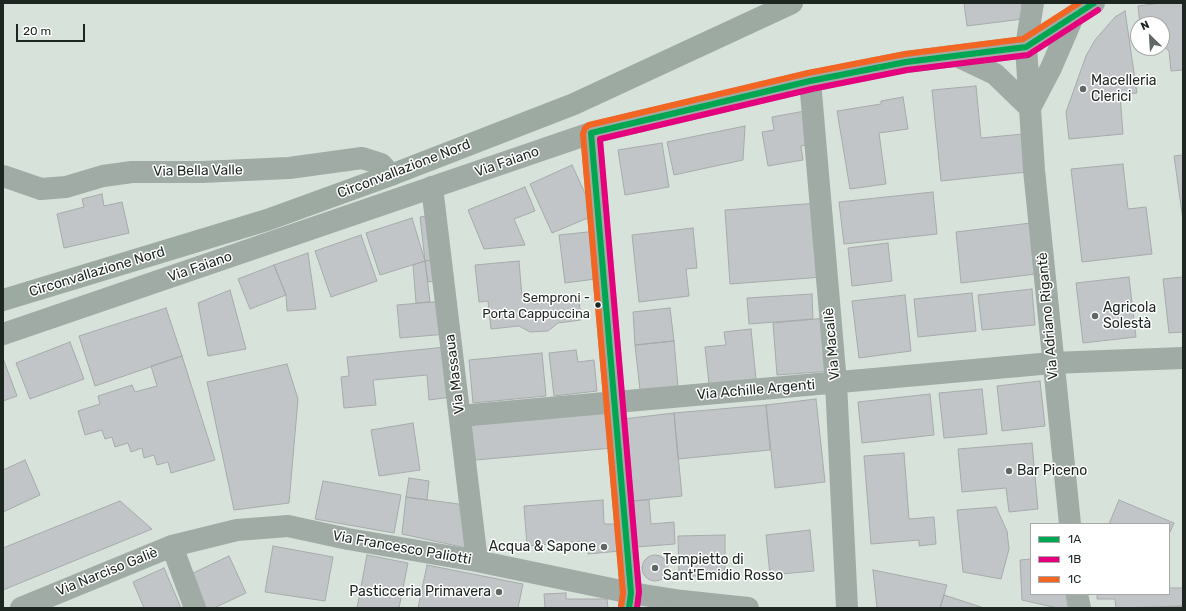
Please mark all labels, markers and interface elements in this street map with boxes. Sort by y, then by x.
scale bar [18,16,87,42]
north arrow [1130,16,1170,56]
text: N [1139,18,1151,33]
text: 20 m [23,24,51,38]
place label: Macelleria Clerici [1091,73,1156,106]
marker: Macelleria Clerici [1078,84,1088,94]
street label: Circonvallazione Nord [335,136,473,202]
street label: Via Faiano [473,143,541,181]
street label: Via Bella Valle [153,162,243,180]
street label: Circonvallazione Nord [27,243,167,301]
street label: Via Faiano [166,248,234,286]
street label: Via Adriano Rigantè [1034,251,1062,381]
place label: Semproni - Porta Cappuccina [482,290,590,321]
marker: Semproni - Porta Cappuccina [593,300,603,310]
place label: Agricola Solestà [1103,300,1156,332]
street label: Via Macallè [820,307,844,381]
marker: Agricola Solestà [1090,311,1100,321]
street label: Via Massaua [442,333,468,415]
street label: Via Achille Argenti [696,376,816,404]
place label: Bar Piceno [1017,463,1087,479]
marker: Bar Piceno [1004,466,1014,476]
legend [1030,523,1170,595]
street label: Via Francesco Paliotti [331,528,473,568]
text: 1A [1068,532,1081,546]
place label: Acqua & Sapone [489,539,596,555]
marker: Acqua & Sapone [599,542,609,552]
street label: Via Narciso Galiè [54,544,160,600]
place label: Tempietto di Sant'Emidio Rosso [663,552,783,584]
text: 1B [1068,552,1081,566]
marker: Tempietto di Sant'Emidio Rosso [650,563,660,573]
text: 1C [1068,572,1081,586]
place label: Pasticceria Primavera [349,584,491,600]
marker: Pasticceria Primavera [494,587,504,597]

